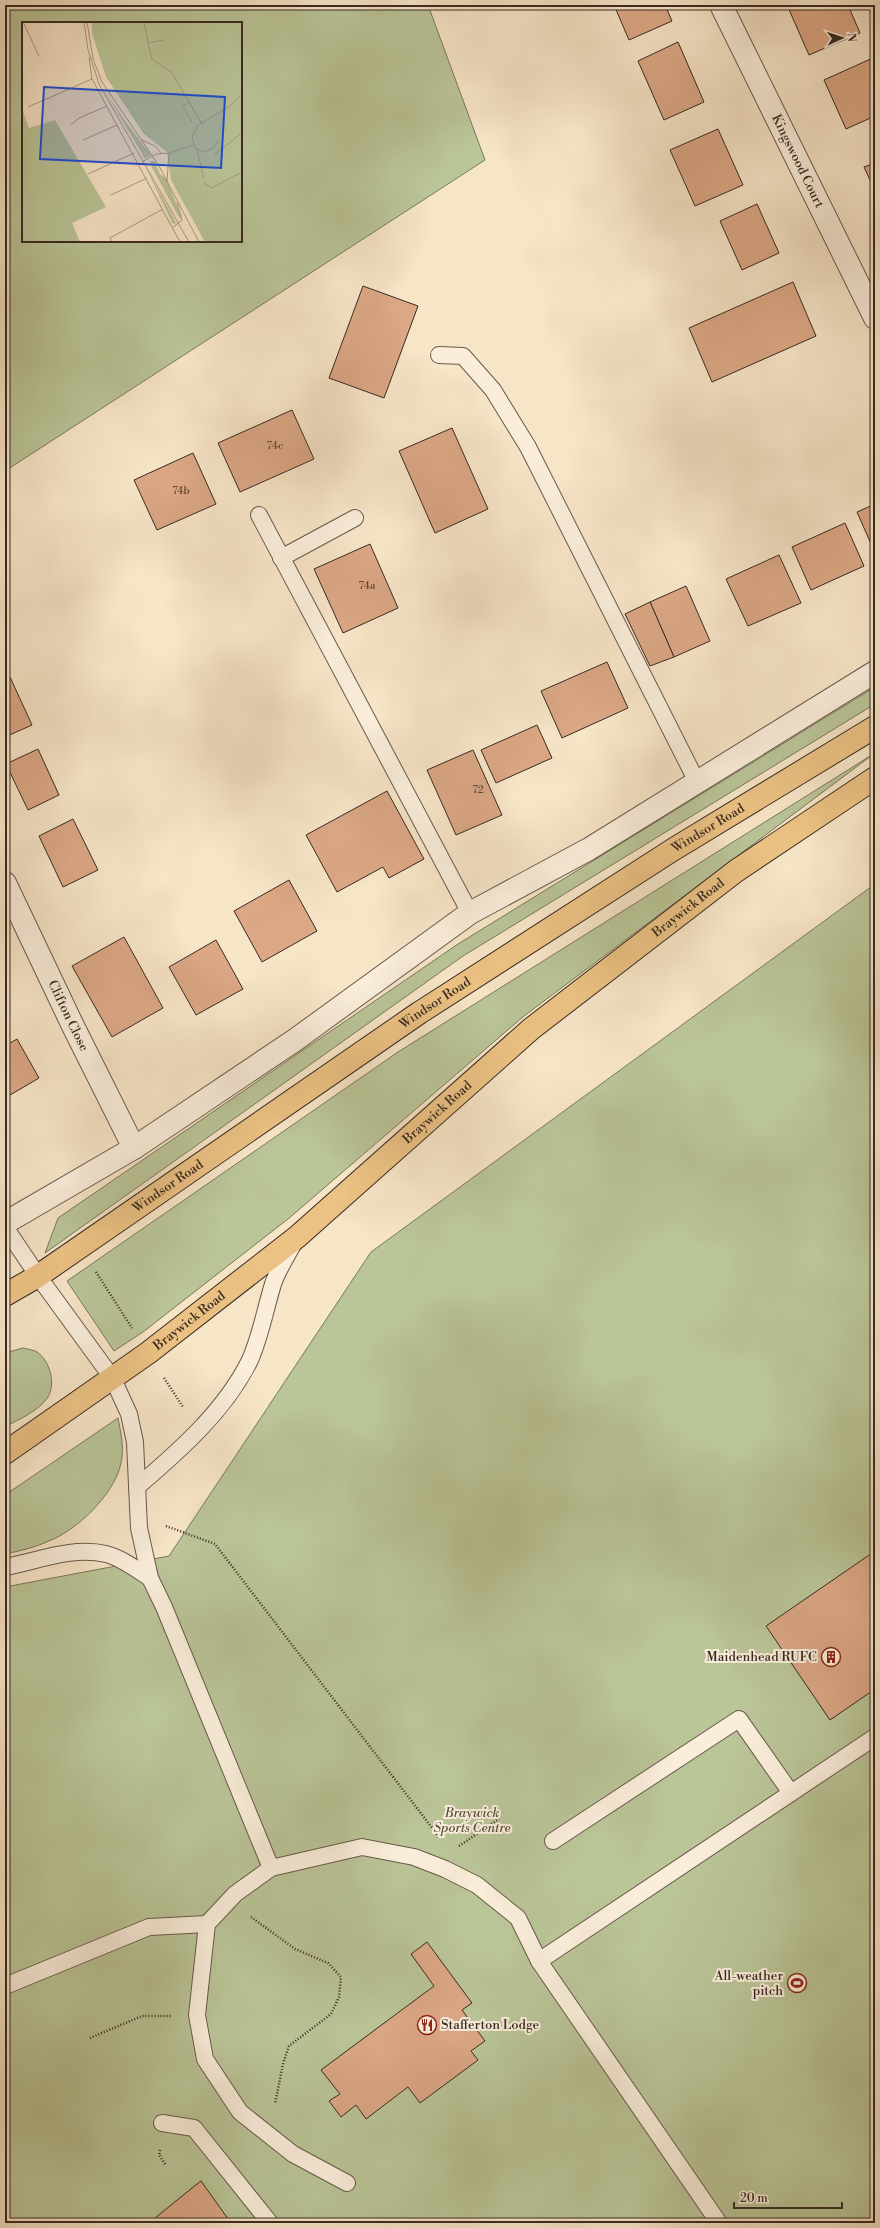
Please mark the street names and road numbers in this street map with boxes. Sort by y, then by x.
street label: Kingswood Court [768,112,828,211]
street label: Windsor Road [668,800,748,857]
street label: Braywick Road [648,875,728,941]
street label: Windsor Road [395,973,474,1033]
street label: Clifton Close [44,978,92,1054]
street label: Braywick Road [399,1077,476,1148]
street label: Windsor Road [129,1156,207,1217]
street label: Braywick Road [149,1287,229,1354]

